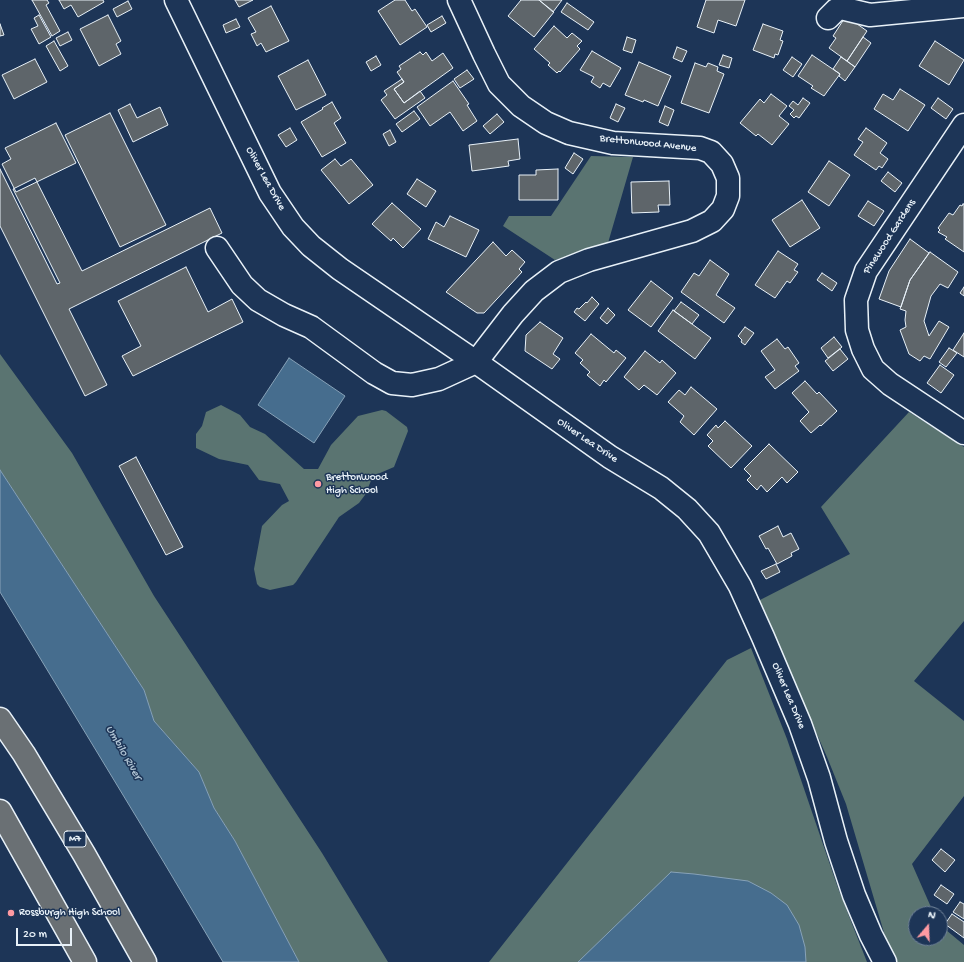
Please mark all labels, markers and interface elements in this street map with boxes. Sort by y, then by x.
street label: Brettonwood Avenue [599,132,697,156]
street label: Oliver Lea Drive [242,145,288,213]
street label: Pinewood Gardens [861,197,919,277]
street label: Oliver Lea Drive [554,416,620,466]
place label: Brettonwood High School [326,471,387,497]
marker: Brettonwood High School [313,479,323,489]
street label: Oliver Lea Drive [768,661,808,731]
water label: Umbilo River [102,723,144,783]
road number: M7 [64,831,86,847]
place label: Rossburgh High School [19,906,120,920]
north arrow [908,906,948,946]
marker: Rossburgh High School [6,908,16,918]
text: N [926,909,937,922]
scale bar [18,920,74,946]
text: 20 m [23,928,47,942]

